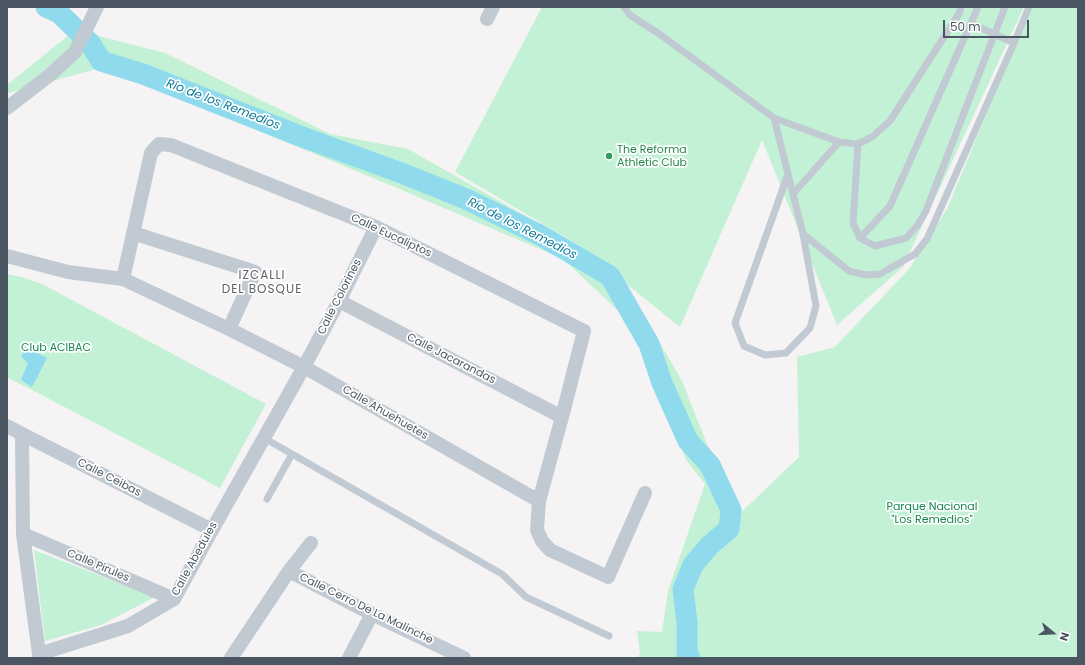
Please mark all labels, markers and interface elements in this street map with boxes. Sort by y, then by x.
scale bar [945,12,1031,38]
text: 50 m [950,18,981,35]
water label: Río de los Remedios [164,77,282,133]
place label: The Reforma Athletic Club [617,143,687,169]
marker: The Reforma Athletic Club [604,151,614,161]
water label: Río de los Remedios [465,195,579,263]
street label: Calle Eucaliptos [349,212,433,260]
street label: Calle Colorines [315,257,365,337]
district label: IZCALLI DEL BOSQUE [222,269,302,297]
street label: Calle Jacarandas [404,331,498,387]
park label: Club ACIBAC [21,341,91,355]
street label: Calle Ahuehuetes [340,383,430,443]
street label: Calle Ceibas [75,456,143,500]
park label: Parque Nacional "Los Remedios" [887,500,977,526]
street label: Calle Abedules [169,520,221,598]
street label: Calle Pirules [65,547,131,585]
street label: Calle Cerro De La Malinche [297,571,435,647]
north arrow [1033,613,1073,653]
text: N [1056,630,1073,643]

